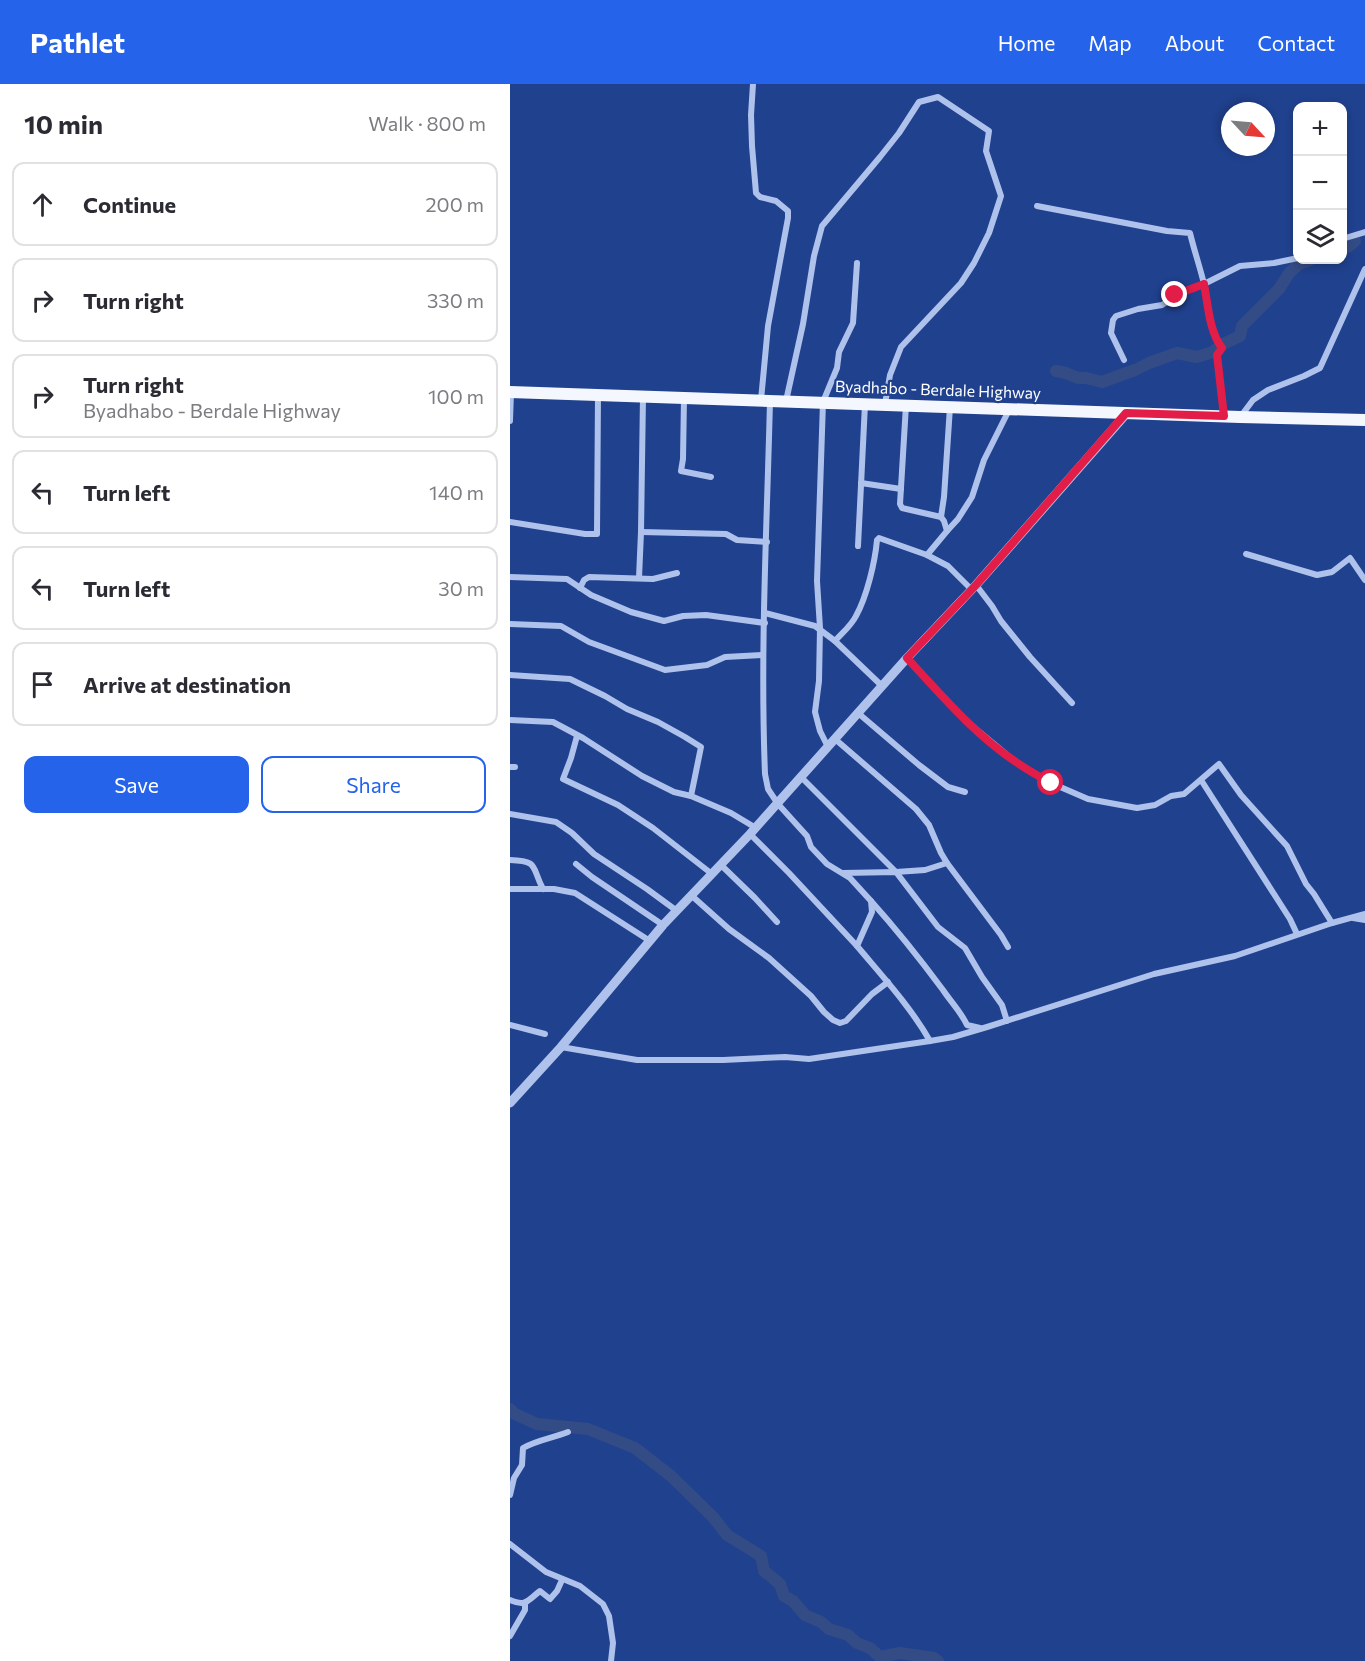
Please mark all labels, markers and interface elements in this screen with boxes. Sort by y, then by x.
text: Pathlet [30,25,125,59]
text: Home [998,30,1055,55]
text: Map [1088,30,1132,55]
text: About [1165,30,1224,55]
text: Contact [1257,30,1335,55]
north arrow [1221,102,1275,156]
map controls [1293,102,1347,264]
button: + [1293,102,1347,156]
text: 10 min [24,108,103,139]
text: Walk · 800 m [368,111,486,135]
button: − [1293,156,1347,210]
icon: ahead [26,188,59,221]
text: Continue [83,191,176,218]
text: 200 m [426,192,484,216]
button: layers [1293,210,1347,264]
route end [1161,281,1187,307]
icon: right [26,284,59,317]
text: Turn right [83,287,184,314]
text: 330 m [427,288,484,312]
text: Turn right [83,371,184,398]
street label: Byadhabo - Berdale Highway [835,376,1041,402]
icon: right [26,380,59,413]
text: 100 m [428,384,484,408]
text: Byadhabo - Berdale Highway [83,398,341,422]
icon: left [26,476,59,509]
text: Turn left [83,479,170,506]
text: 140 m [429,480,484,504]
icon: left [26,572,59,605]
text: Turn left [83,575,170,602]
text: 30 m [438,576,484,600]
icon: arrive [26,668,59,701]
text: Arrive at destination [83,671,291,698]
button: Save [24,756,249,813]
button: Share [261,756,486,813]
route start [1037,769,1063,795]

